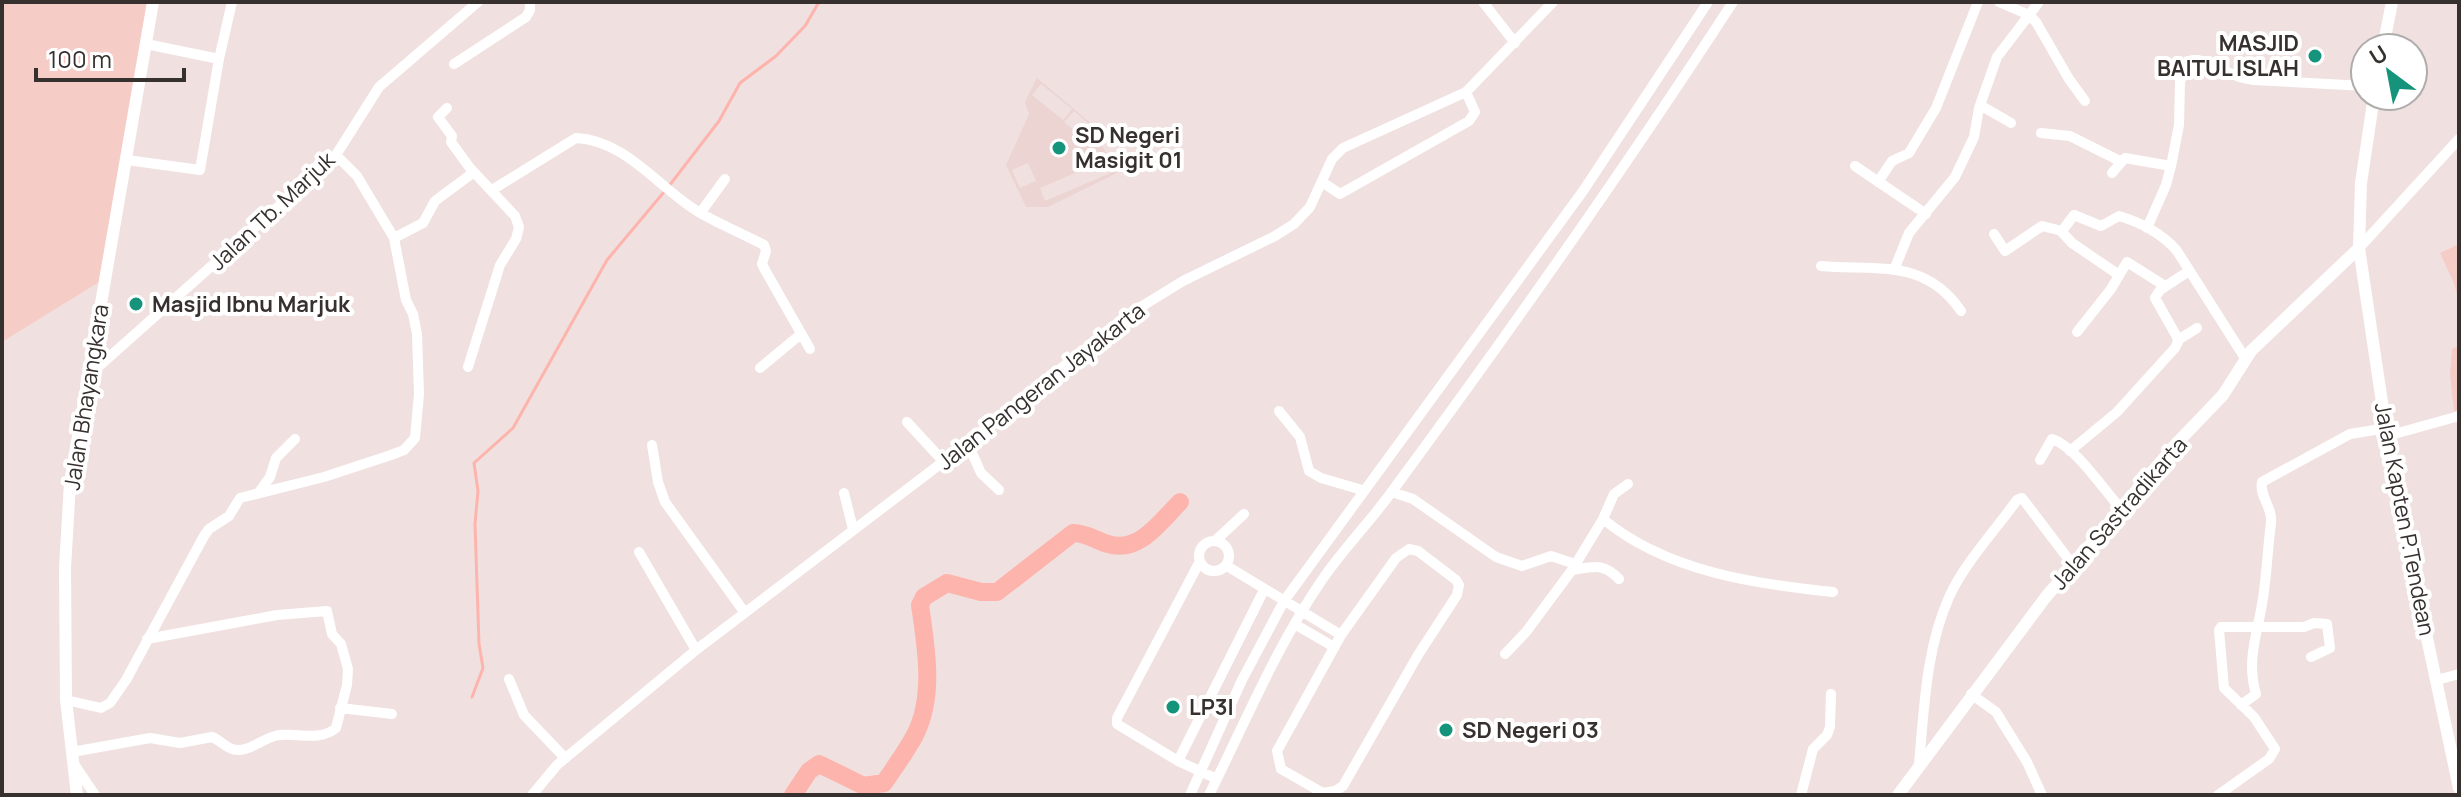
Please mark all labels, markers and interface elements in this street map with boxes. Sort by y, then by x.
place label: MASJID BAITUL ISLAH [2157,28,2299,83]
scale bar [36,32,184,82]
north arrow [2349,32,2429,112]
text: U [2364,38,2393,72]
text: 100 m [48,42,112,75]
marker: MASJID BAITUL ISLAH [2306,47,2324,65]
place label: SD Negeri Masigit 01 [1075,120,1182,175]
marker: SD Negeri Masigit 01 [1050,139,1068,157]
street label: Jalan Tb. Marjuk [203,144,342,277]
place label: Masjid Ibnu Marjuk [152,289,351,319]
marker: Masjid Ibnu Marjuk [127,295,145,313]
street label: Jalan Pangeran Jayakarta [931,295,1151,477]
street label: Jalan Bhayangkara [57,302,115,492]
street label: Jalan Kapten P.Tendean [2368,400,2442,638]
street label: Jalan Sastradikarta [2044,430,2194,596]
place label: LP3I [1189,692,1234,722]
marker: LP3I [1164,698,1182,716]
place label: SD Negeri 03 [1462,715,1599,745]
marker: SD Negeri 03 [1437,721,1455,739]

